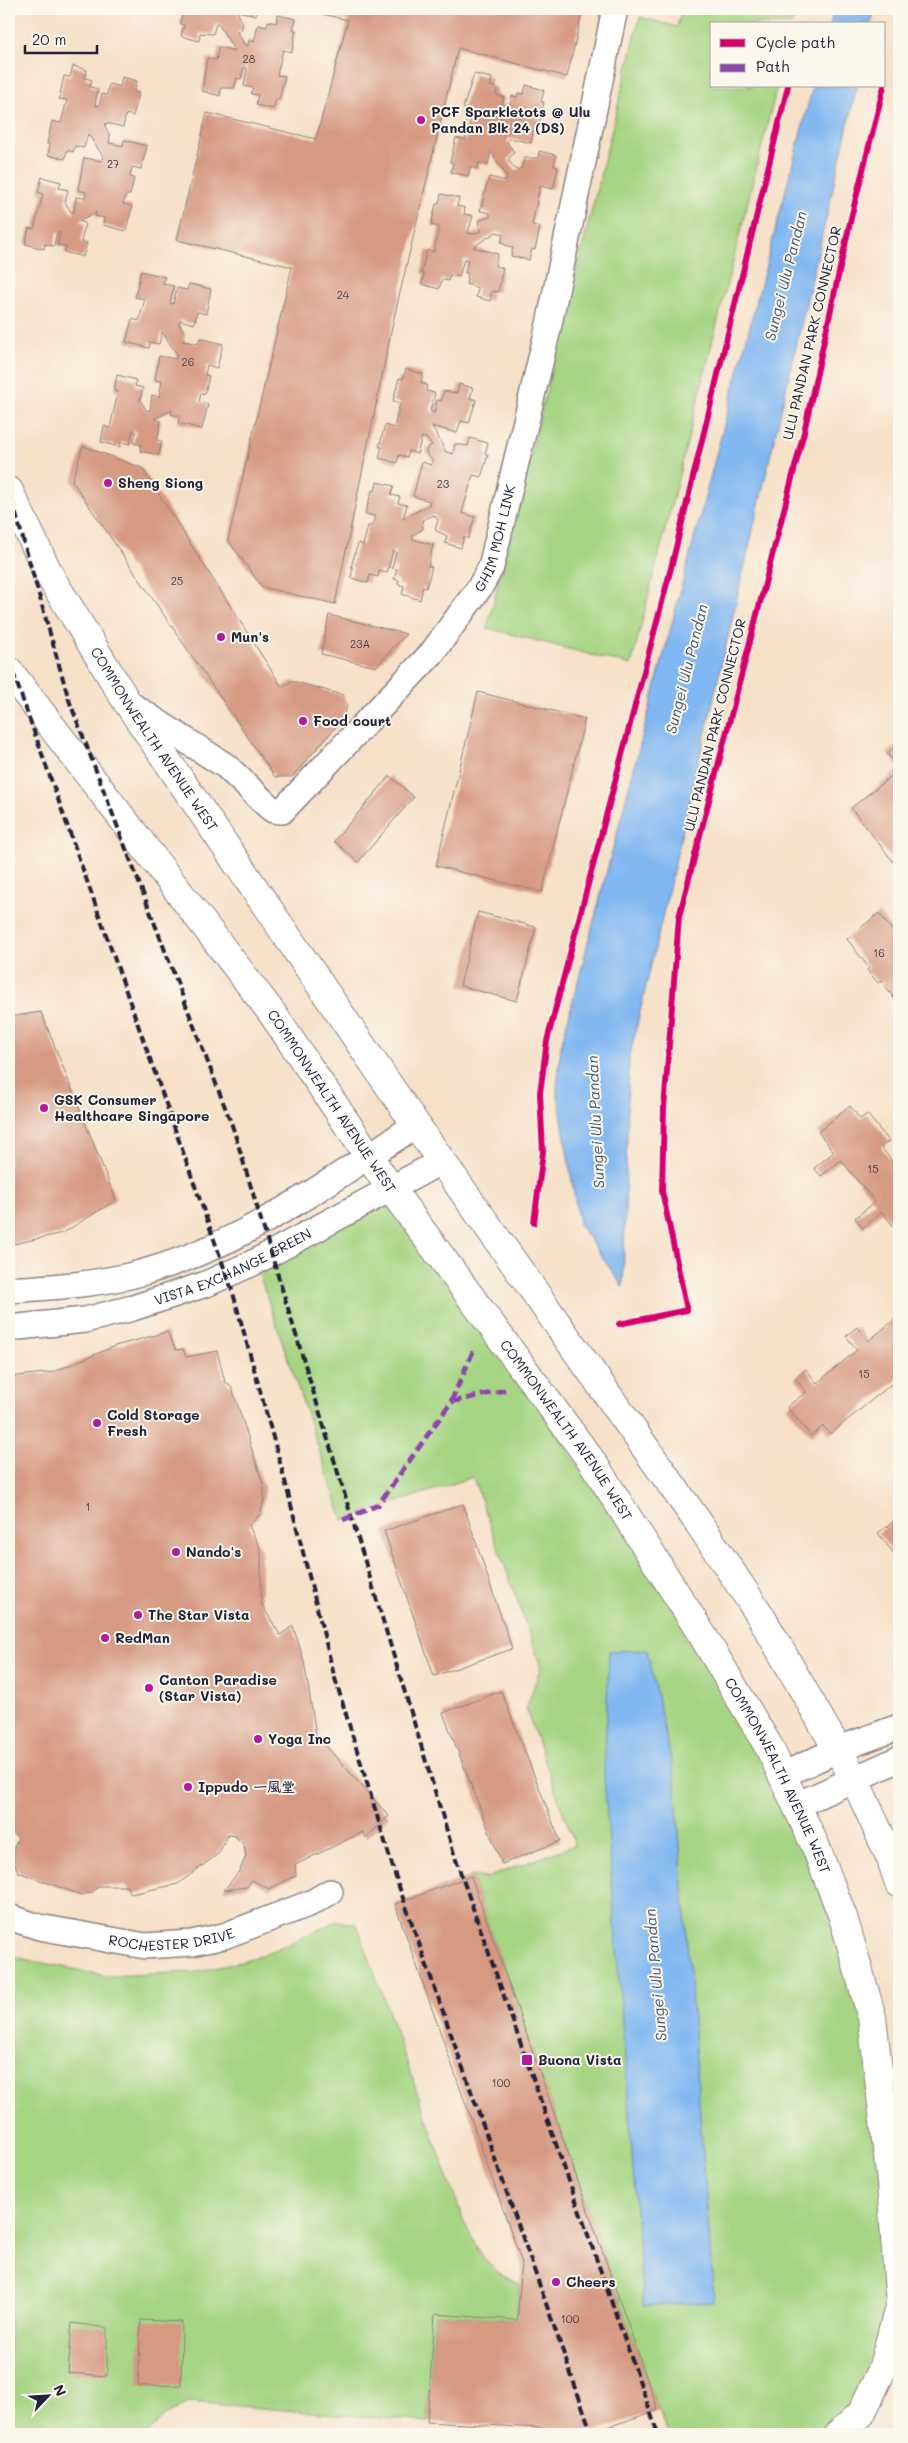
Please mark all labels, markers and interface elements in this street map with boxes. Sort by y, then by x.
scale bar [25,22,98,54]
legend [710,22,886,88]
text: 20 m [32,29,66,49]
text: Cycle path [756,32,835,52]
house number: 28 [243,51,256,66]
text: Path [756,56,790,76]
place label: PCF Sparkletots @ Ulu Pandan Blk 24 (DS) [431,102,590,137]
marker: PCF Sparkletots @ Ulu Pandan Blk 24 (DS) [415,114,427,126]
house number: 27 [107,156,119,171]
water label: Sungei Ulu Pandan [759,209,811,343]
street label: ULU PANDAN PARK CONNECTOR [778,224,845,442]
house number: 24 [337,287,350,302]
house number: 26 [182,354,194,369]
place label: Sheng Siong [118,473,203,492]
house number: 23 [437,476,450,491]
marker: Sheng Siong [102,477,114,489]
street label: GHIM MOH LINK [469,482,520,595]
house number: 25 [171,573,183,588]
water label: Sungei Ulu Pandan [660,602,712,736]
street label: ULU PANDAN PARK CONNECTOR [679,616,750,833]
place label: Mun's [231,627,269,646]
marker: Mun's [215,631,227,643]
house number: 23A [350,636,370,651]
street label: COMMONWEALTH AVENUE WEST [87,643,223,835]
place label: Food court [313,711,391,730]
marker: Food court [297,715,309,727]
house number: 16 [873,945,885,960]
street label: COMMONWEALTH AVENUE WEST [263,1006,401,1197]
water label: Sungei Ulu Pandan [582,1055,608,1189]
place label: GSK Consumer Healthcare Singapore [54,1090,209,1125]
marker: GSK Consumer Healthcare Singapore [38,1102,50,1114]
house number: 15 [867,1161,879,1176]
street label: VISTA EXCHANGE GREEN [152,1223,315,1309]
street label: COMMONWEALTH AVENUE WEST [496,1336,637,1524]
house number: 15 [858,1366,870,1381]
place label: Cold Storage Fresh [107,1405,200,1440]
marker: Cold Storage Fresh [91,1417,103,1429]
house number: 1 [86,1499,90,1514]
place label: Nando's [186,1542,241,1561]
marker: Nando's [170,1546,182,1558]
place label: The Star Vista [148,1605,250,1624]
marker: The Star Vista [132,1609,144,1621]
place label: RedMan [115,1628,170,1647]
marker: RedMan [99,1632,111,1644]
place label: Canton Paradise (Star Vista) [159,1670,277,1705]
street label: COMMONWEALTH AVENUE WEST [721,1674,835,1876]
marker: Canton Paradise (Star Vista) [143,1682,155,1694]
place label: Yoga Inc [268,1729,331,1748]
marker: Yoga Inc [252,1733,264,1745]
place label: Ippudo 一風堂 [198,1777,295,1796]
marker: Ippudo 一風堂 [182,1781,194,1793]
water label: Sungei Ulu Pandan [639,1908,671,2042]
street label: ROCHESTER DRIVE [107,1923,237,1955]
place label: Buona Vista [538,2050,622,2069]
marker: Buona Vista [520,2053,534,2067]
house number: 100 [492,2075,510,2090]
place label: Cheers [566,2272,616,2291]
marker: Cheers [550,2276,562,2288]
house number: 100 [561,2311,579,2326]
north arrow [22,2370,72,2420]
text: N [49,2381,71,2399]

